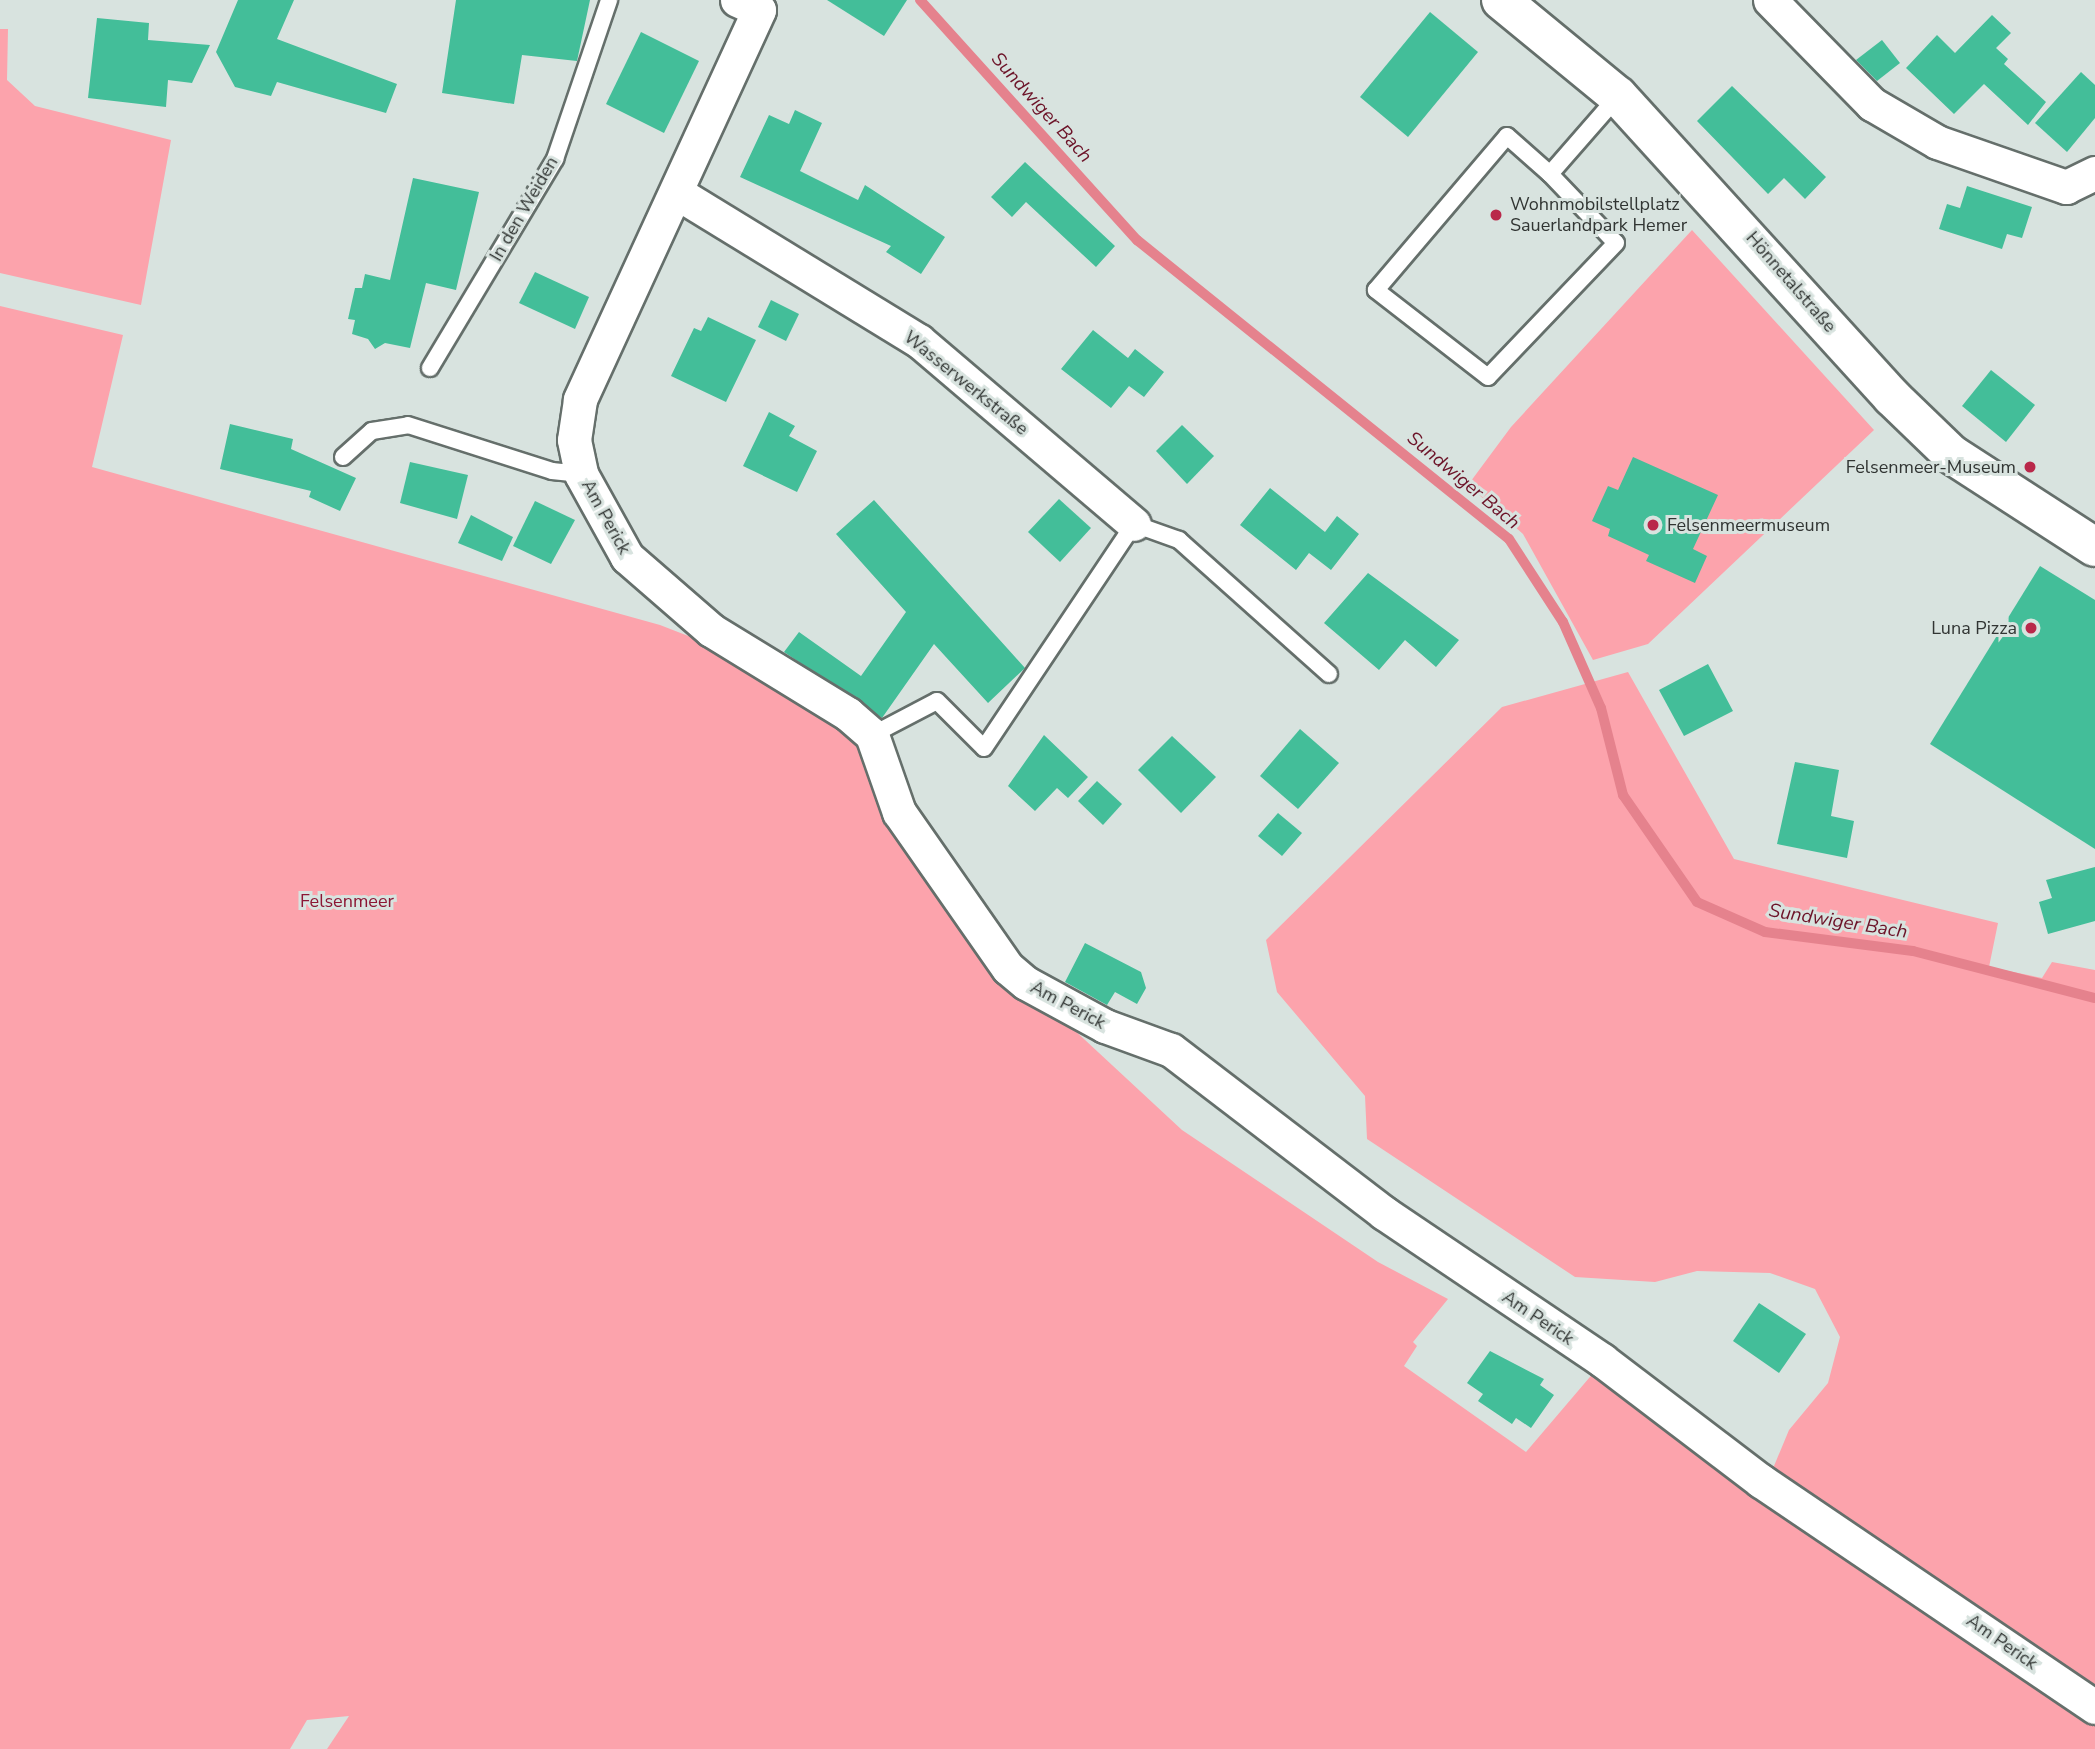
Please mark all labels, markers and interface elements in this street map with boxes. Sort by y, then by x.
water label: Sundwiger Bach [986,48,1096,168]
street label: In den Weiden [485,153,563,265]
place label: Wohnmobilstellplatz Sauerlandpark Hemer [1510,194,1687,236]
marker: Wohnmobilstellplatz Sauerlandpark Hemer [1488,207,1504,223]
street label: Hönnetalstraße [1741,227,1841,337]
street label: Wasserwerkstraße [900,326,1032,440]
water label: Sundwiger Bach [1402,427,1524,535]
place label: Felsenmeer-Museum [1846,456,2016,478]
marker: Felsenmeer-Museum [2022,459,2038,475]
street label: Am Perick [577,476,635,558]
place label: Felsenmeermuseum [1667,514,1830,536]
marker: Felsenmeermuseum [1645,517,1661,533]
place label: Luna Pizza [1931,617,2017,639]
marker: Luna Pizza [2023,620,2039,636]
park label: Felsenmeer [300,890,394,912]
water label: Sundwiger Bach [1767,900,1909,944]
street label: Am Perick [1027,976,1109,1034]
street label: Am Perick [1498,1286,1578,1350]
street label: Am Perick [1962,1610,2042,1674]

